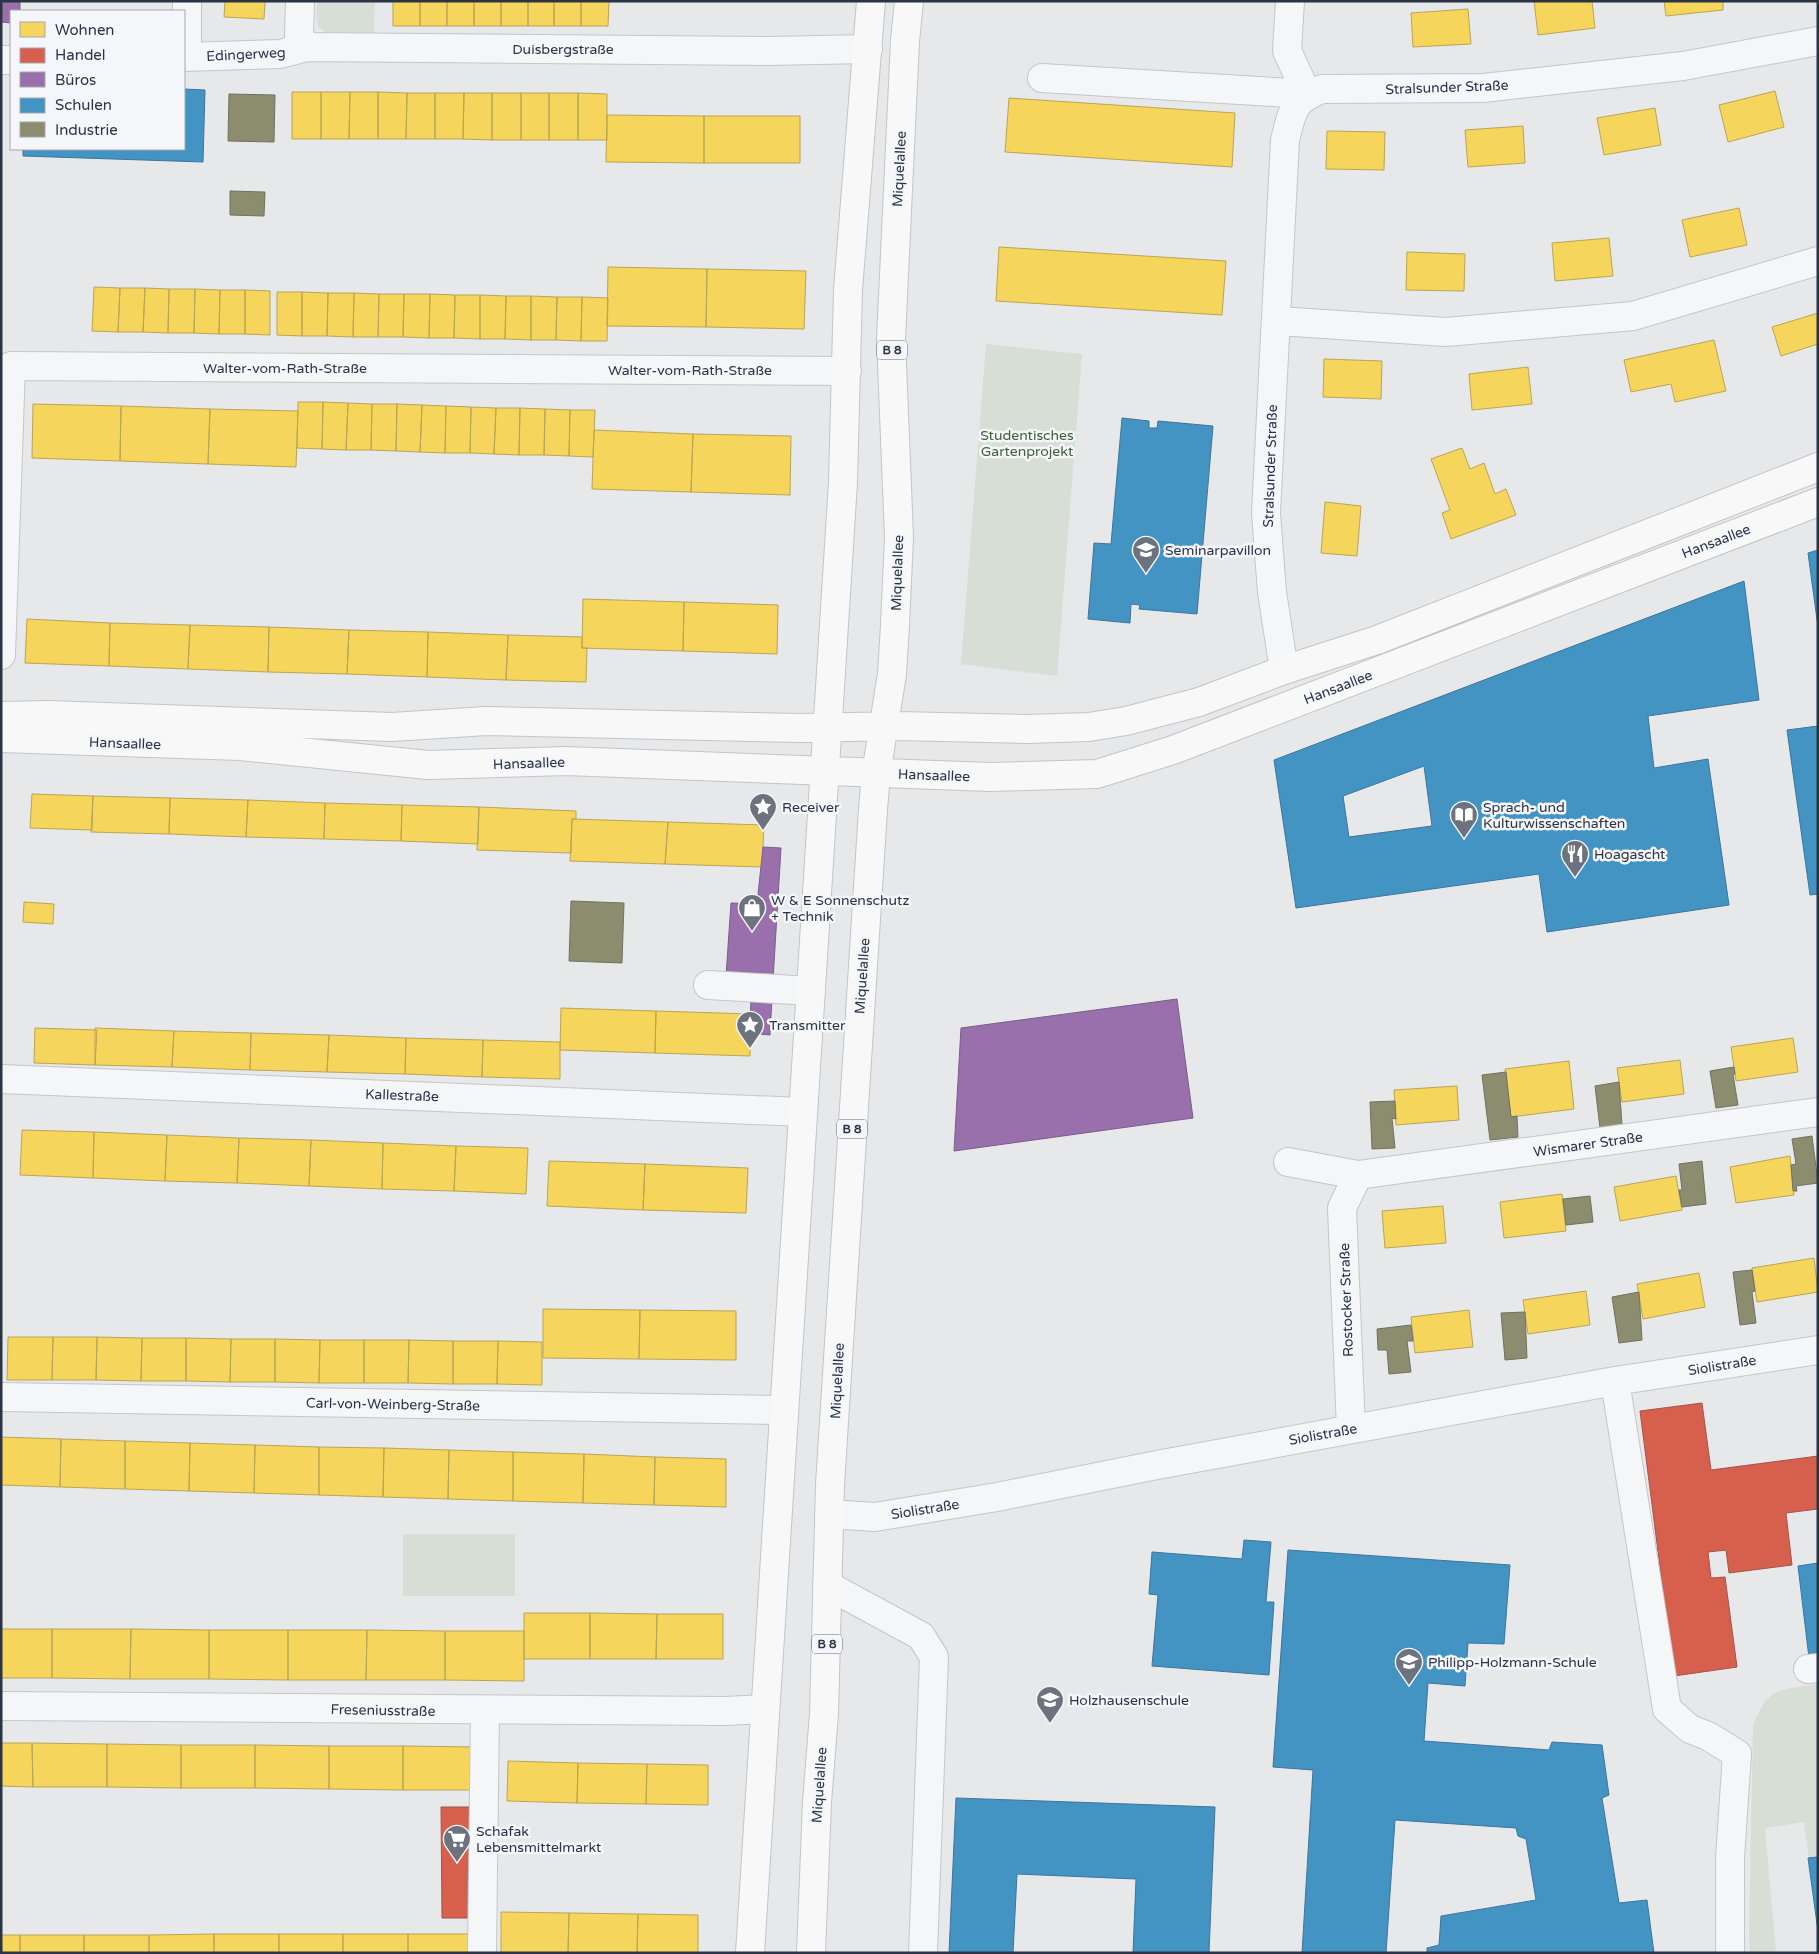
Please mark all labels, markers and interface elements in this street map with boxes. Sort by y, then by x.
legend [10,10,185,150]
text: Wohnen [55,21,115,39]
street label: Duisbergstraße [512,41,614,58]
street label: Edingerweg [206,44,286,65]
text: Handel [55,46,106,64]
text: Büros [55,71,96,89]
street label: Stralsunder Straße [1385,77,1509,98]
text: Schulen [55,96,112,114]
text: Industrie [55,121,118,139]
street label: Miquelallee [889,130,910,208]
road number: B 8 [877,340,907,360]
street label: Walter-vom-Rath-Straße [203,360,367,377]
street label: Walter-vom-Rath-Straße [608,362,772,379]
street label: Stralsunder Straße [1260,404,1281,528]
park label: Studentisches Gartenprojekt [980,427,1074,460]
street label: Hansaallee [1679,521,1753,562]
street label: Miquelallee [888,535,907,611]
school or university icon: Seminarpavillon [1131,535,1161,574]
place label: Seminarpavillon [1165,542,1271,559]
street label: Hansaallee [1301,667,1375,708]
street label: Hansaallee [89,734,161,753]
street label: Hansaallee [493,754,565,773]
street label: Hansaallee [898,766,970,785]
place icon: Receiver [748,792,778,831]
place label: Receiver [782,799,840,816]
place label: Sprach- und Kulturwissenschaften [1483,799,1625,832]
library icon: Sprach- und Kulturwissenschaften [1449,800,1479,839]
restaurant icon: Hoagascht [1560,839,1590,878]
place label: Hoagascht [1594,846,1666,863]
place label: W & E Sonnenschutz + Technik [771,892,909,925]
shop icon: W & E Sonnenschutz + Technik [737,893,767,932]
street label: Miquelallee [851,937,874,1015]
place icon: Transmitter [735,1010,765,1049]
place label: Transmitter [769,1017,846,1034]
street label: Kallestraße [365,1086,439,1105]
road number: B 8 [837,1120,867,1138]
street label: Wismarer Straße [1532,1128,1644,1161]
street label: Rostocker Straße [1336,1243,1357,1357]
street label: Miquelallee [827,1342,848,1420]
street label: Siolistraße [1687,1352,1758,1379]
street label: Carl-von-Weinberg-Straße [306,1394,480,1415]
street label: Siolistraße [1288,1420,1359,1449]
street label: Siolistraße [890,1496,961,1523]
road number: B 8 [812,1635,842,1654]
school or university icon: Philipp-Holzmann-Schule [1394,1647,1424,1686]
place label: Philipp-Holzmann-Schule [1428,1654,1597,1671]
school or university icon: Holzhausenschule [1035,1685,1065,1724]
place label: Holzhausenschule [1069,1692,1189,1709]
street label: Freseniusstraße [330,1701,436,1720]
street label: Miquelallee [808,1746,831,1824]
place label: Schafak Lebensmittelmarkt [476,1823,602,1856]
supermarket icon: Schafak Lebensmittelmarkt [442,1824,472,1863]

